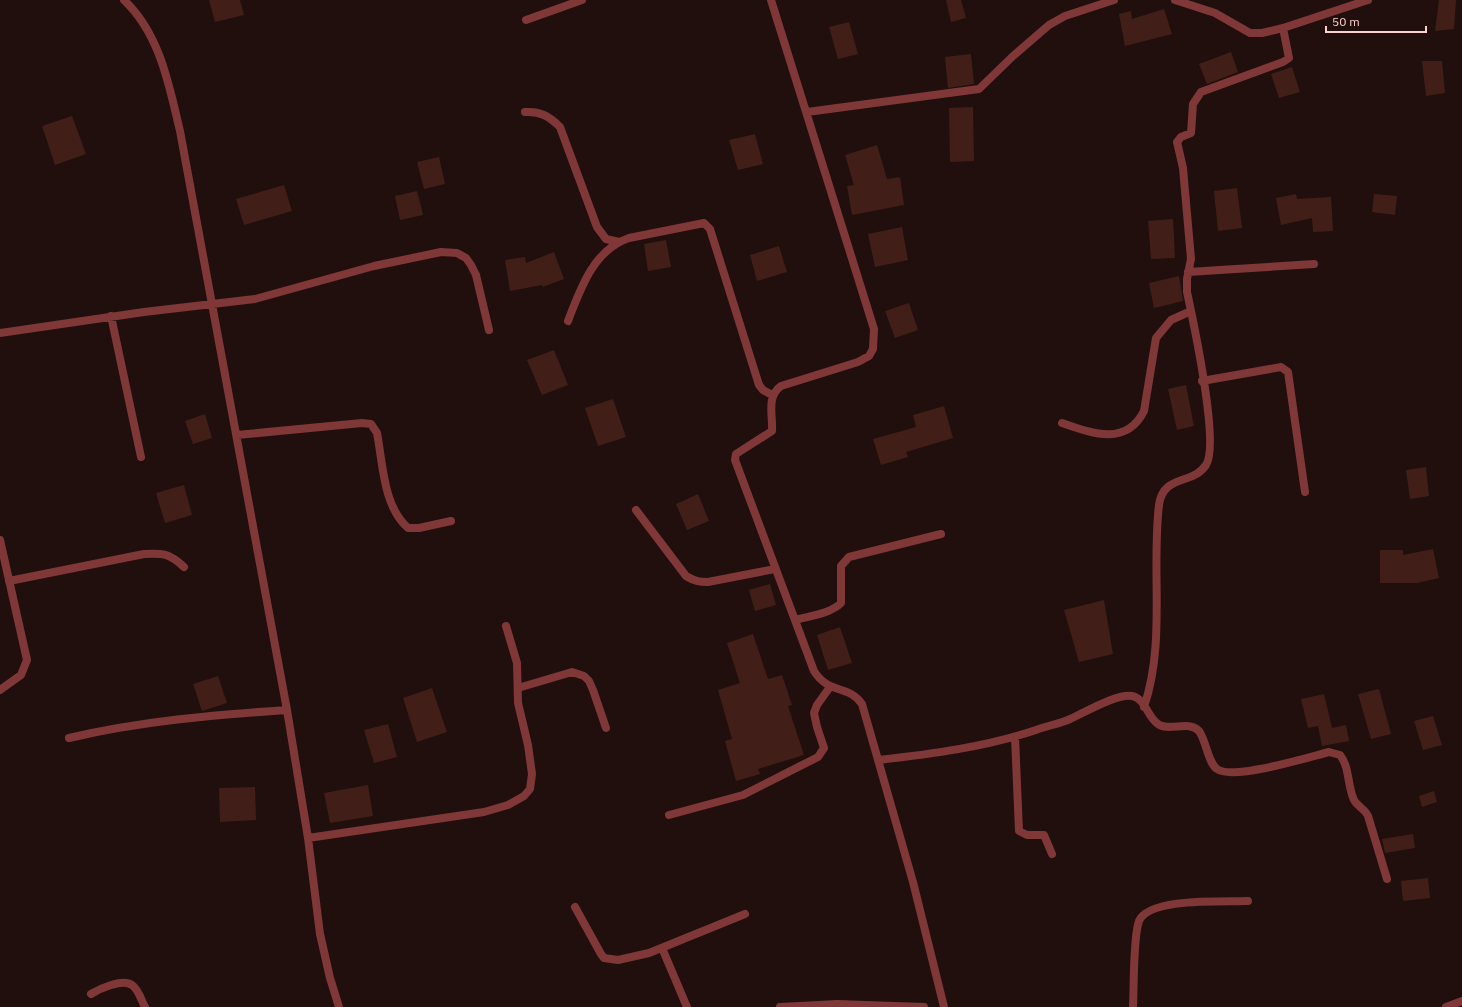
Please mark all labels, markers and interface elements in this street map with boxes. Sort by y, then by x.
scale bar [1326,8,1426,34]
text: 50 m [1332,14,1360,29]

